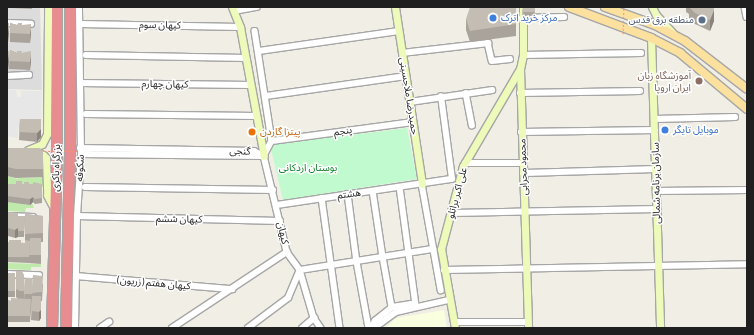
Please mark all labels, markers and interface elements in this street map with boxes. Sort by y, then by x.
place label: مرکز خرید اترک [501,12,557,24]
marker: مرکز خرید اترک [488,13,498,23]
place label: منطقه برق قدس [628,14,694,26]
marker: منطقه برق قدس [697,15,707,25]
street label: کیهان سوم [139,19,181,31]
street label: حمیدرضا ملاحسینی [397,56,421,136]
place label: آموزشگاه زبان ایران اروپا [638,69,691,92]
marker: آموزشگاه زبان ایران اروپا [694,76,704,86]
street label: کیهان چهارم [142,78,188,90]
street label: پنجم [333,124,353,138]
place label: موبایل تایگر [673,124,719,136]
marker: موبایل تایگر [660,125,670,135]
place label: پیتزا گاردن [260,126,301,138]
marker: پیتزا گاردن [247,127,257,137]
street label: محمود محرابی [516,138,530,196]
street label: سازمان برنامه شمالی [649,142,663,224]
street label: بزرگراه باکری [49,144,63,192]
street label: گنجی [229,144,251,158]
street label: شکوفه [74,154,86,182]
park label: بوستان اردکانی [279,162,337,174]
street label: علی اکبر براتلو [444,166,470,220]
street label: هشتم [336,186,362,202]
street label: کیهان ششم [156,213,202,225]
street label: کیهان [275,221,291,245]
street label: کیهان هفتم (زریون) [117,274,191,292]

